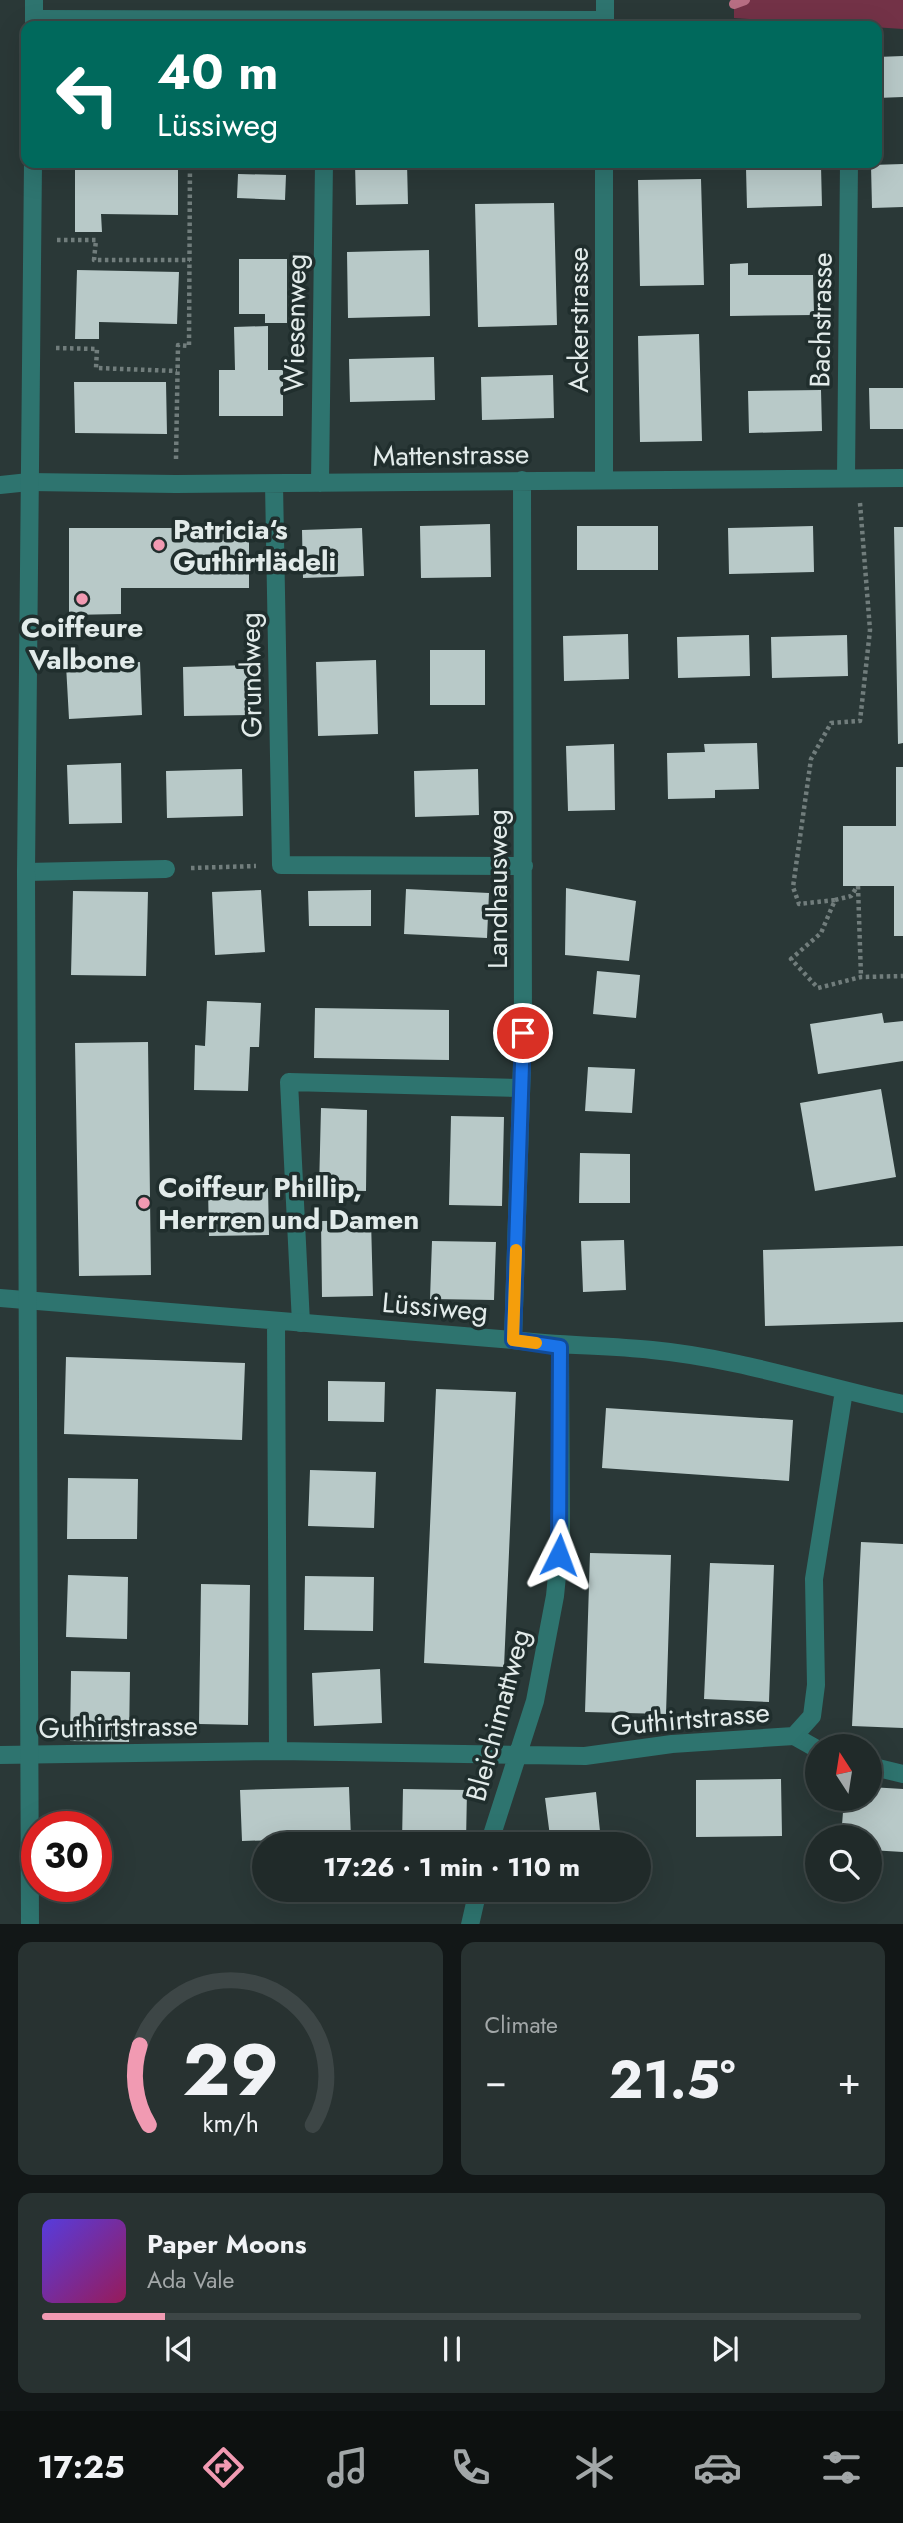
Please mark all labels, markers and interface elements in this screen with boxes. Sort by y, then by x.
text: 40 m [157,37,279,107]
icon: left [42,49,133,140]
text: Lüssiweg [157,102,278,148]
street label: Ackerstrasse [558,247,599,393]
street label: Bachstrasse [799,252,843,388]
street label: Wiesenweg [273,253,317,393]
street label: Mattenstrasse [372,433,530,477]
place label: Patricia‘s Guthirtlädeli [173,509,336,582]
marker: Patricia‘s Guthirtlädeli [151,537,167,553]
marker: Coiffeure Valbone [74,591,90,607]
place label: Coiffeure Valbone [21,607,143,680]
street label: Grundweg [229,612,273,738]
street label: Landhausweg [477,809,518,969]
pin [493,1003,553,1063]
icon: arrive [504,1014,542,1052]
place label: Coiffeur Phillip, Herrren und Damen [158,1167,419,1240]
marker: Coiffeur Phillip, Herrren und Damen [136,1195,152,1211]
street label: Lüssiweg [380,1282,490,1332]
position arrow [522,1518,596,1592]
street label: Bleichimattweg [455,1624,541,1806]
street label: Guthirtstrasse [609,1692,771,1746]
street label: Guthirtstrasse [38,1705,198,1749]
north arrow [805,1734,882,1811]
map controls [805,1734,882,1902]
speed limit sign: 30 [21,1811,112,1902]
button: search [805,1825,882,1902]
text: 17:26 · 1 min · 110 m [323,1848,580,1886]
text: Climate [485,2008,558,2042]
text: 29 [182,2017,278,2122]
text: 21.5° [609,2042,735,2118]
text: − [485,2053,507,2108]
text: + [838,2053,861,2108]
text: km/h [202,2104,259,2140]
text: Paper Moons [147,2225,307,2263]
text: Ada Vale [147,2263,234,2297]
icon: previous [160,2330,198,2368]
icon: pause [433,2330,471,2368]
icon: next [706,2330,744,2368]
icon: directions [199,2443,248,2492]
icon: music [323,2443,372,2492]
icon: phone [446,2443,495,2492]
icon: climate [570,2443,619,2492]
icon: car [693,2443,742,2492]
icon: filters [817,2443,866,2492]
text: 17:25 [37,2444,125,2490]

